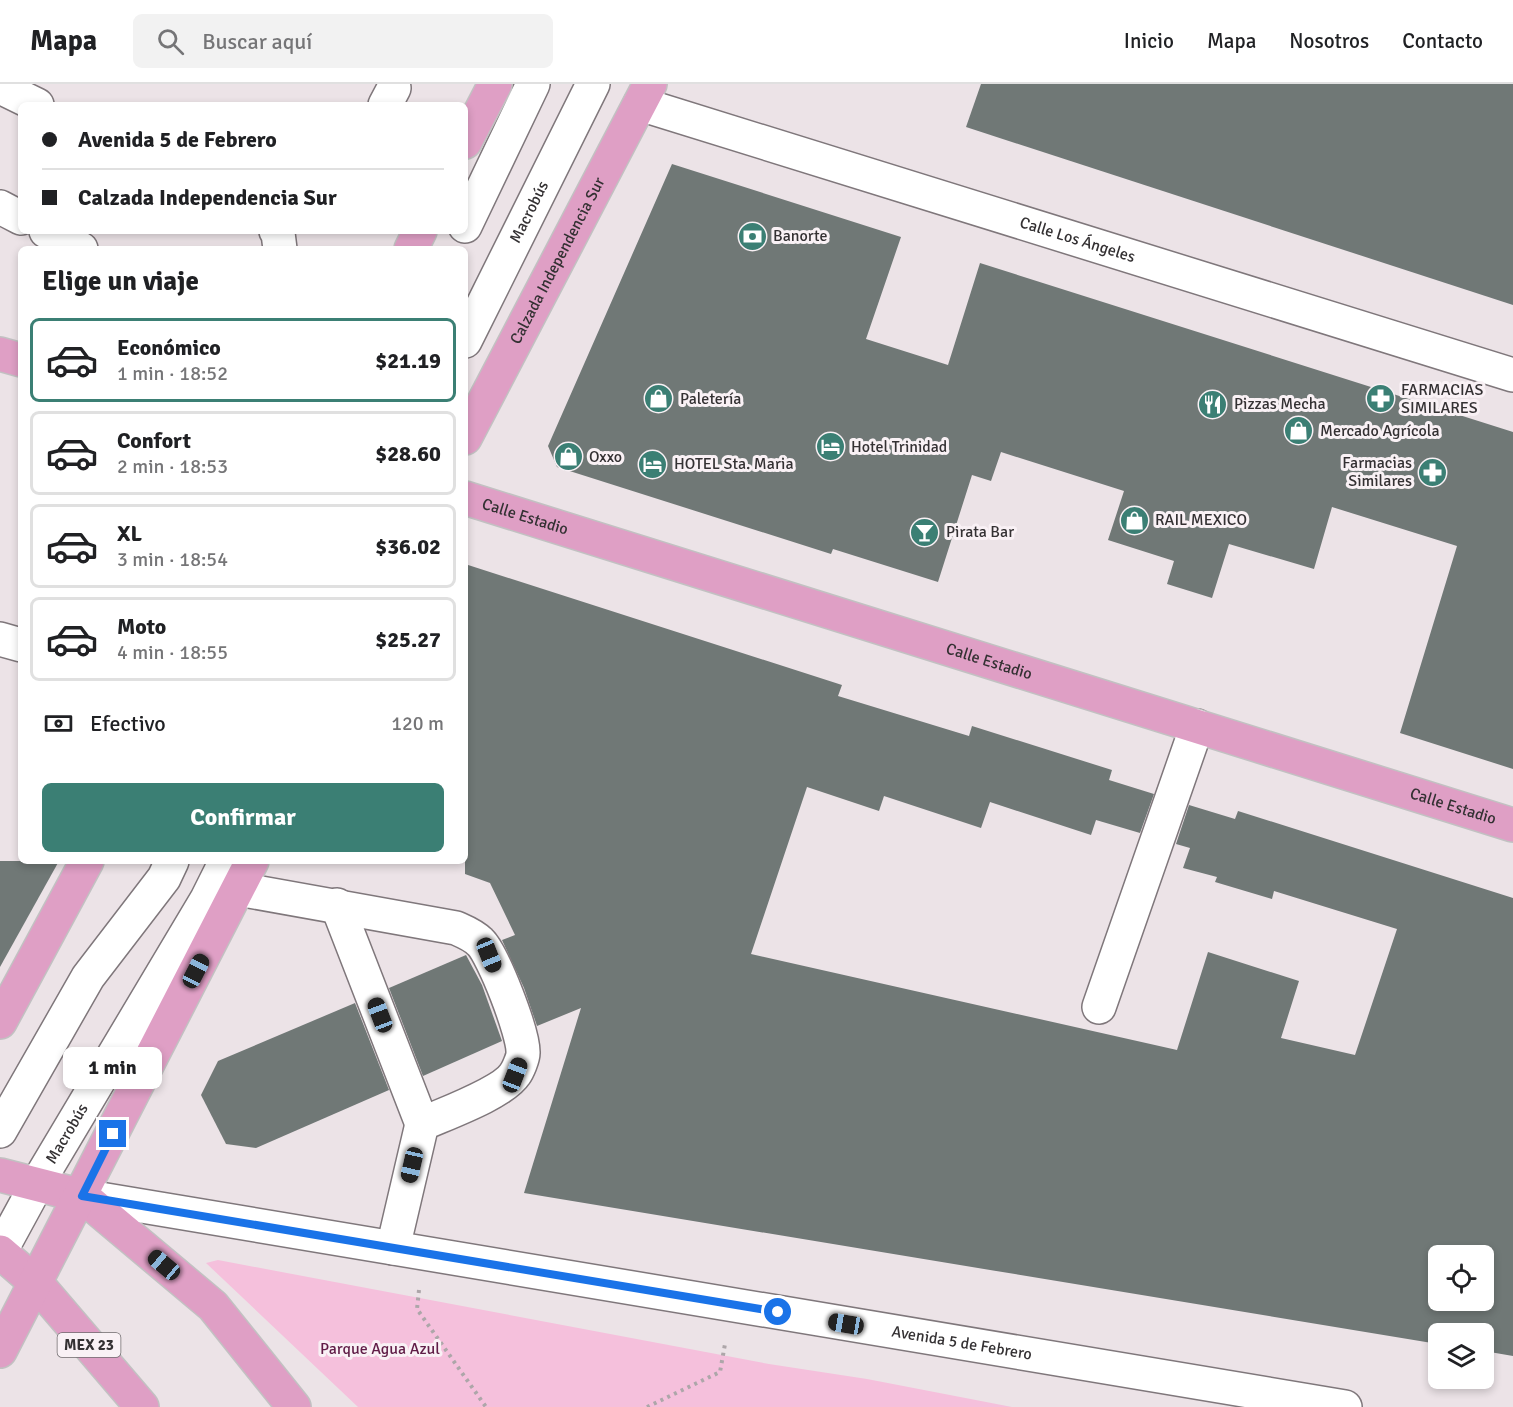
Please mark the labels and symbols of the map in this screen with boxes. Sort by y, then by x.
street label: Calzada Independencia Sur [506,174,610,348]
street label: Macrobús [505,178,553,246]
street label: Calle Los Ángeles [1017,212,1138,267]
bank icon: Banorte [736,220,768,252]
place label: Banorte [773,226,828,246]
place label: FARMACIAS SIMILARES [1401,380,1483,418]
shop icon: Paletería [643,383,675,415]
pharmacy icon: FARMACIAS SIMILARES [1364,383,1396,415]
restaurant icon: Pizzas Mecha [1197,388,1229,420]
place label: Paletería [680,389,741,409]
place label: Pizzas Mecha [1234,394,1326,414]
shop icon: Mercado Agrícola [1283,415,1315,447]
place label: Mercado Agrícola [1320,421,1440,441]
hotel icon: Hotel Trinidad [814,431,846,463]
place label: Hotel Trinidad [851,437,947,457]
shop icon: Oxxo [552,441,584,473]
place label: Oxxo [589,447,622,467]
hotel icon: HOTEL Sta. Maria [637,448,669,480]
place label: Farmacias Similares [1342,453,1412,491]
place label: HOTEL Sta. Maria [674,454,794,474]
pharmacy icon: Farmacias Similares [1417,456,1449,488]
street label: Calle Estadio [480,494,571,540]
shop icon: RAIL MEXICO [1118,504,1150,536]
place label: RAIL MEXICO [1155,510,1247,530]
bar icon: Pirata Bar [909,516,941,548]
place label: Pirata Bar [946,522,1014,542]
street label: Calle Estadio [944,639,1035,684]
street label: Calle Estadio [1407,783,1499,829]
car [474,935,504,975]
car [180,951,212,991]
car [365,995,395,1035]
callout: 1 min [63,1047,162,1089]
car [500,1055,530,1095]
street label: Macrobús [41,1100,93,1167]
route end [99,1120,126,1147]
car [399,1145,425,1185]
car [144,1247,184,1283]
route start [764,1298,791,1325]
car [827,1312,865,1336]
street label: Avenida 5 de Febrero [890,1321,1033,1365]
road number: MEX 23 [58,1333,121,1357]
park label: Parque Agua Azul [320,1339,440,1359]

